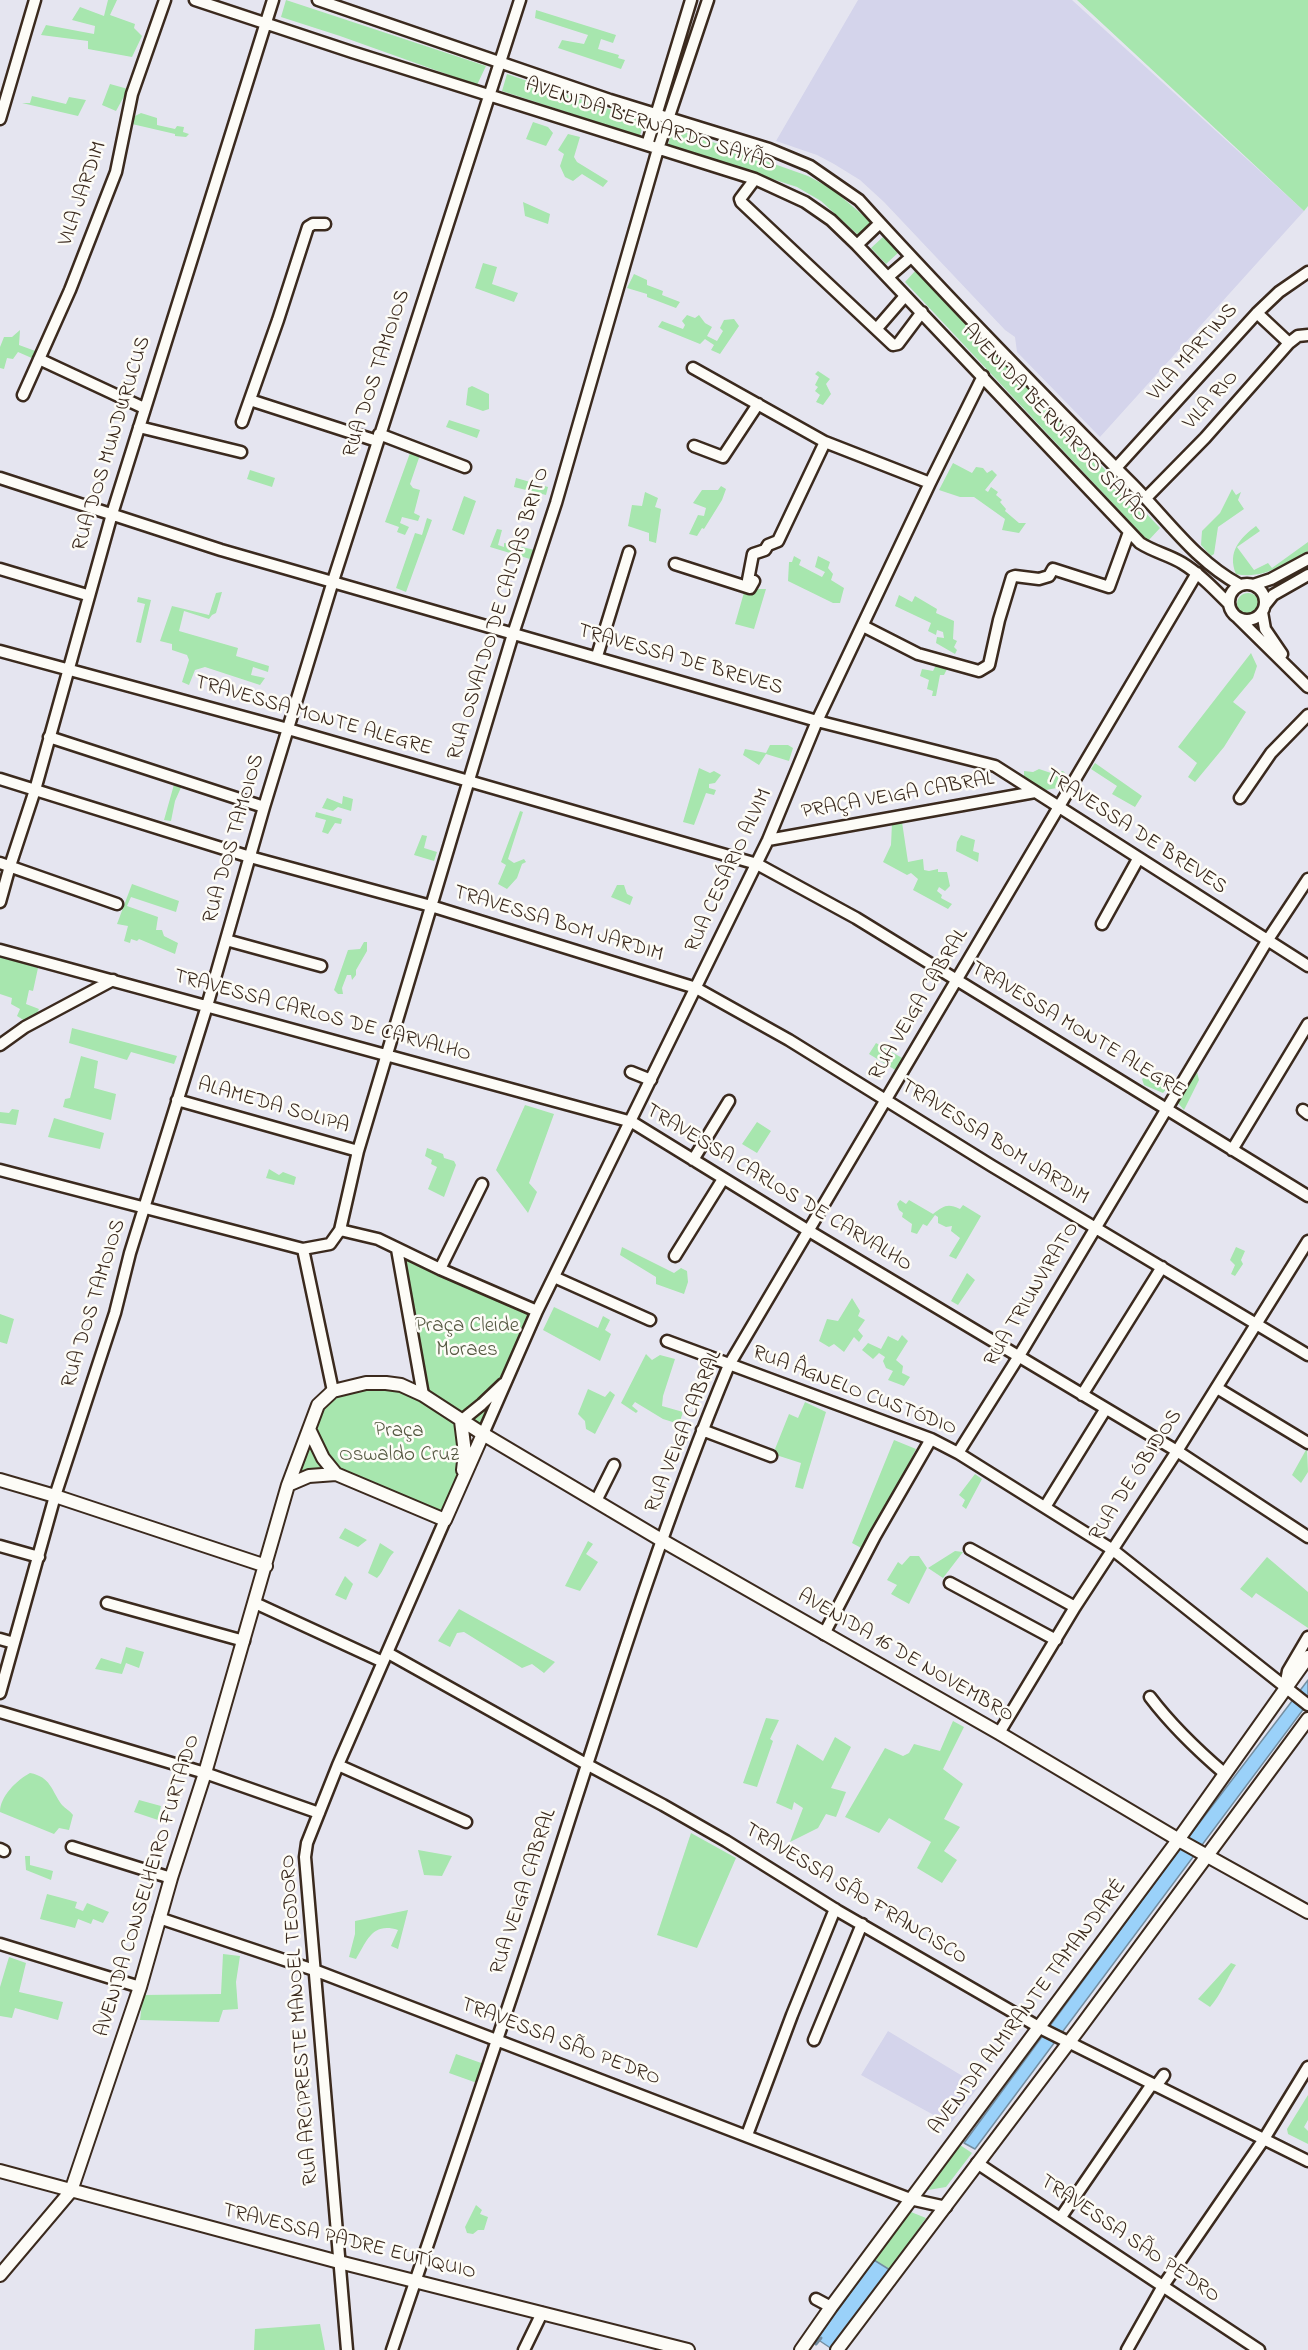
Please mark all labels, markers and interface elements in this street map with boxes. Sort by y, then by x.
street label: AVENIDA BERNARDO SAYÃO [522,74,778,178]
street label: VILA JARDIM [54,139,114,249]
street label: RUA DOS TAMOIOS [339,287,417,461]
street label: VILA MARTINS [1144,299,1244,407]
street label: AVENIDA BERNARDO SAYÃO [956,320,1152,528]
street label: RUA DOS MUNDURUCUS [68,334,158,554]
street label: VILA RIO [1179,366,1245,436]
street label: RUA OSVALDO DE CALDAS BRITO [443,465,557,763]
street label: TRAVESSA DE BREVES [575,620,785,702]
street label: TRAVESSA MONTE ALEGRE [191,671,435,763]
street label: RUA DOS TAMOIOS [199,752,271,926]
street label: TRAVESSA DE BREVES [1039,765,1231,901]
street label: PRAÇA VEIGA CABRAL [800,768,996,826]
street label: RUA CESÁRIO ALVIM [681,785,779,957]
street label: TRAVESSA BOM JARDIM [450,881,666,969]
street label: RUA VEIGA CABRAL [865,924,975,1086]
street label: TRAVESSA MONTE ALEGRE [965,957,1189,1105]
street label: TRAVESSA CARLOS DE CARVALHO [171,965,473,1069]
street label: ALAMEDA SOLIPA [194,1073,352,1141]
street label: TRAVESSA BOM JARDIM [895,1075,1093,1211]
street label: TRAVESSA CARLOS DE CARVALHO [640,1099,916,1279]
street label: RUA DOS TAMOIOS [57,1217,133,1391]
street label: RUA TRIUNVIRATO [980,1218,1086,1372]
park label: Praça Cleide Moraes [415,1315,519,1365]
street label: RUA ÂGNELO CUSTÓDIO [748,1341,960,1443]
street label: RUA VEIGA CABRAL [641,1347,729,1517]
street label: RUA DE ÓBIDOS [1085,1405,1189,1547]
park label: Praça Oswaldo Cruz [339,1420,459,1470]
street label: AVENIDA 16 DE NOVEMBRO [792,1585,1018,1729]
street label: AVENIDA CONSELHEIRO FURTADO [91,1732,207,2040]
street label: RUA VEIGA CABRAL [486,1806,564,1978]
street label: TRAVESSA SÃO FRANCISCO [739,1818,971,1972]
street label: RUA ARCIPRESTE MANOEL TEODORO [277,1854,325,2186]
street label: AVENIDA ALMIRANTE TAMANDARÉ [925,1875,1133,2141]
street label: TRAVESSA SÃO PEDRO [456,1993,664,2093]
street label: TRAVESSA SÃO PEDRO [1034,2170,1224,2310]
street label: TRAVESSA PADRE EUTÍQUIO [220,2199,478,2287]

